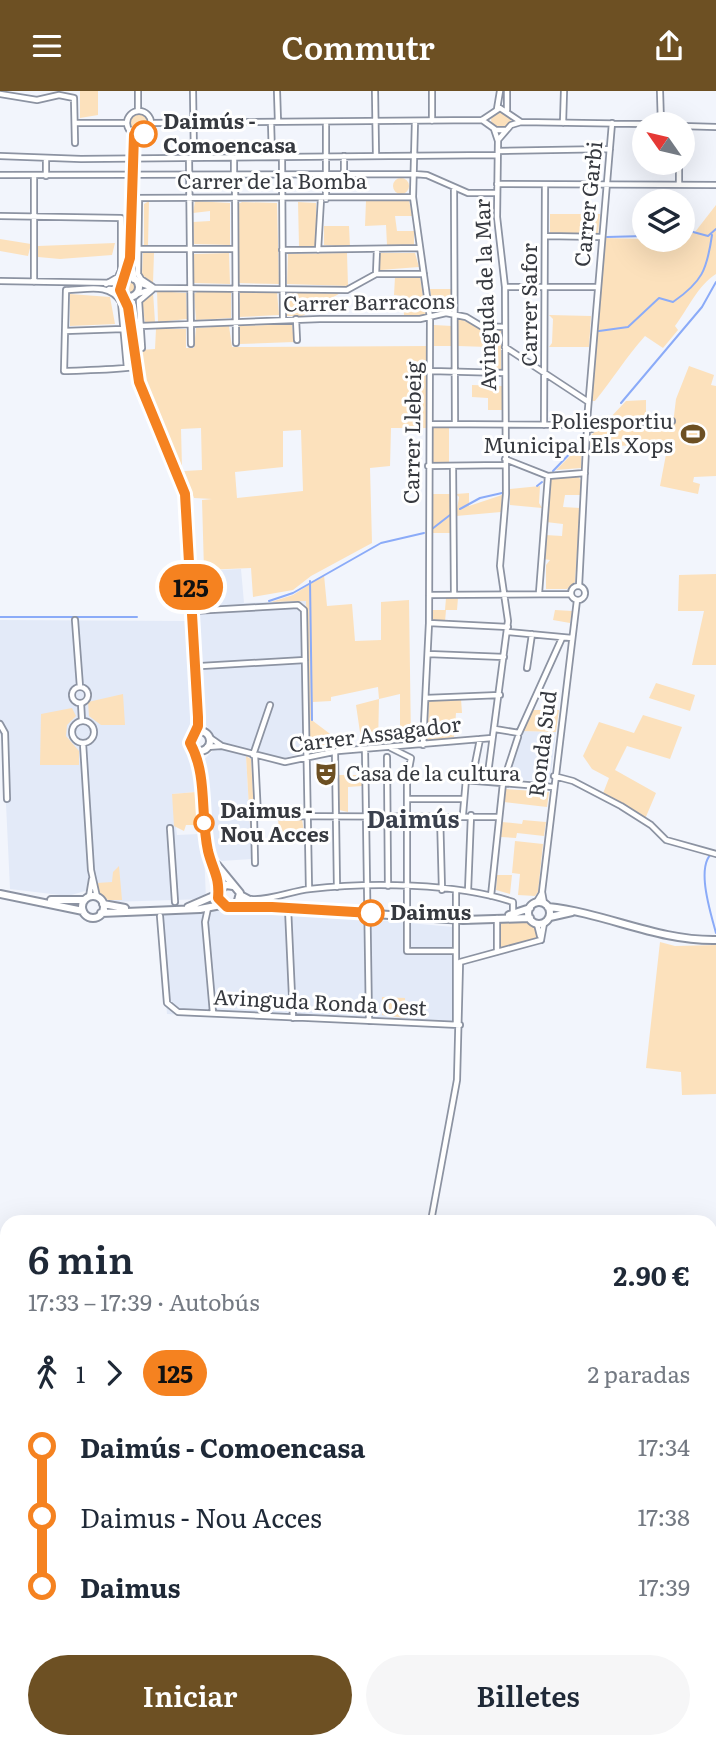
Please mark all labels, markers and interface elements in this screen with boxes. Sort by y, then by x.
text: Commutr [281,22,435,70]
icon: menu [28,27,66,65]
icon: share [650,27,688,65]
place label: Daimús - Comoencasa [163,104,298,159]
north arrow [632,112,695,175]
map controls [632,112,695,252]
marker: Daimús - Comoencasa [131,121,157,147]
street label: Carrer Garbi [565,139,609,268]
street label: Carrer de la Bomba [177,164,368,195]
button: layers [632,189,695,252]
street label: Avinguda de la Mar [465,198,502,392]
street label: Carrer Safor [512,243,543,367]
street label: Carrer Barracons [283,284,455,317]
street label: Carrer Llebeig [394,361,427,504]
place label: Poliesportiu Municipal Els Xops [483,404,673,459]
sports icon: Poliesportiu Municipal Els Xops [679,420,707,448]
line badge: 125 [151,564,231,610]
text: 125 [173,569,209,604]
street label: Ronda Sud [519,688,562,799]
street label: Carrer Assagador [287,707,463,758]
place label: Casa de la cultura [346,756,521,787]
theatre icon: Casa de la cultura [312,760,340,788]
place label: Daimus - Nou Acces [220,793,329,848]
district label: Daimús [367,800,459,835]
marker: Daimus - Nou Acces [194,813,214,833]
place label: Daimus [390,895,471,926]
marker: Daimus [358,900,384,926]
street label: Avinguda Ronda Oest [213,979,428,1022]
text: 6 min [28,1229,134,1286]
text: 2.90 € [613,1255,690,1294]
text: 17:33 – 17:39 · Autobús [28,1284,260,1318]
icon: walk [28,1354,66,1392]
icon: forward [95,1354,133,1392]
text: 125 [157,1355,193,1390]
text: 1 [76,1356,85,1390]
text: 2 paradas [588,1356,690,1390]
text: Daimús - Comoencasa [80,1427,365,1466]
text: 17:34 [638,1429,690,1463]
text: Daimus - Nou Acces [80,1497,322,1536]
text: 17:38 [638,1499,690,1533]
text: Daimus [80,1567,181,1606]
text: 17:39 [638,1569,690,1603]
button: Iniciar [28,1655,352,1735]
button: Billetes [366,1655,690,1735]

